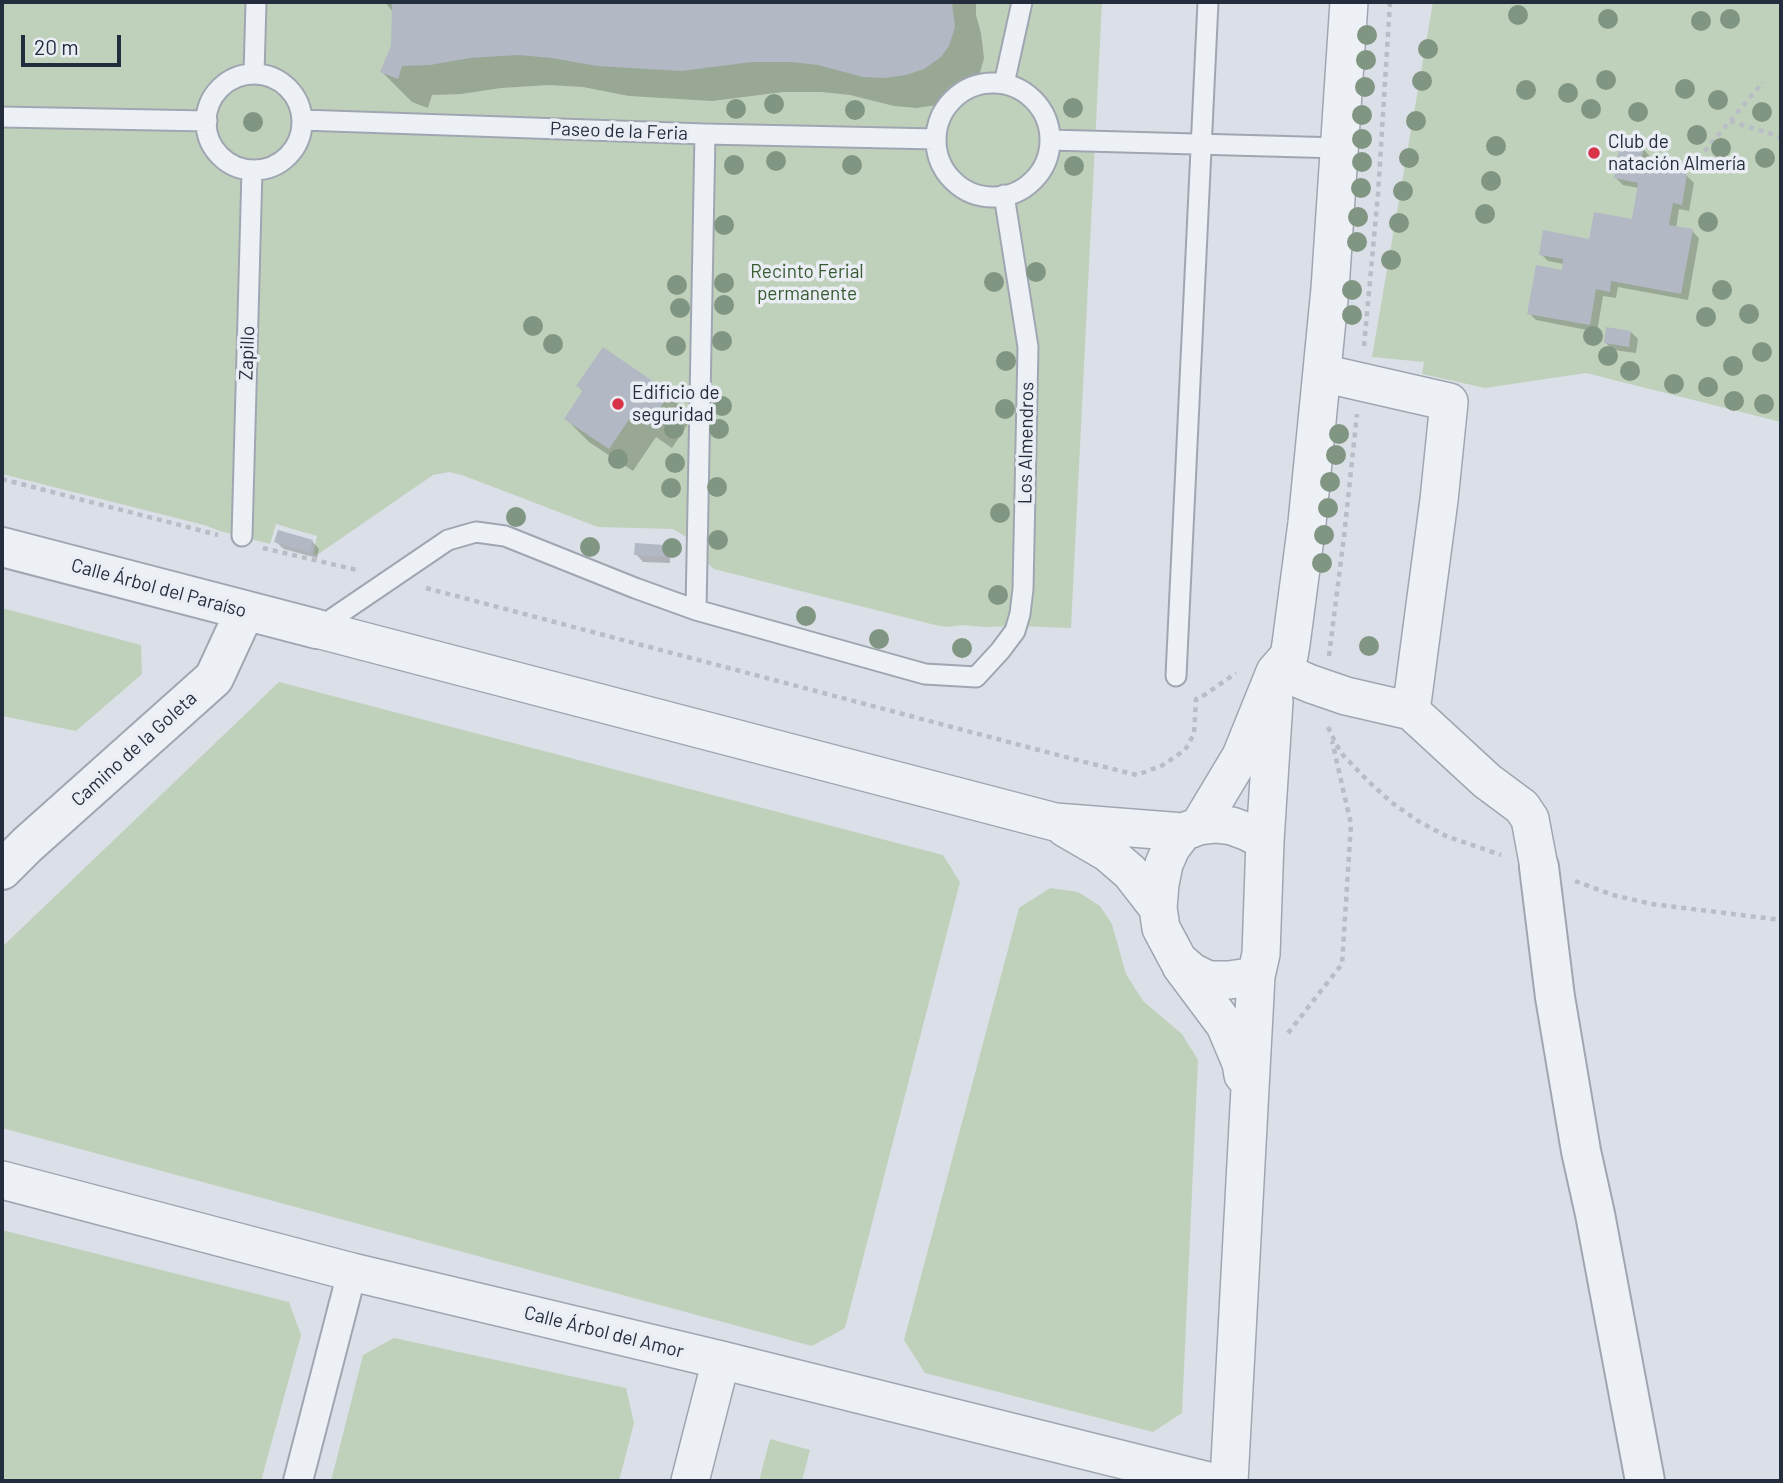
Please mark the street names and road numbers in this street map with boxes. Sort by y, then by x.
street label: Paseo de la Feria [550,117,688,145]
street label: Zapillo [235,325,259,381]
street label: Los Almendros [1014,382,1038,504]
street label: Calle Árbol del Paraíso [69,554,249,622]
street label: Camino de la Goleta [67,687,201,811]
street label: Calle Árbol del Amor [522,1301,686,1363]

